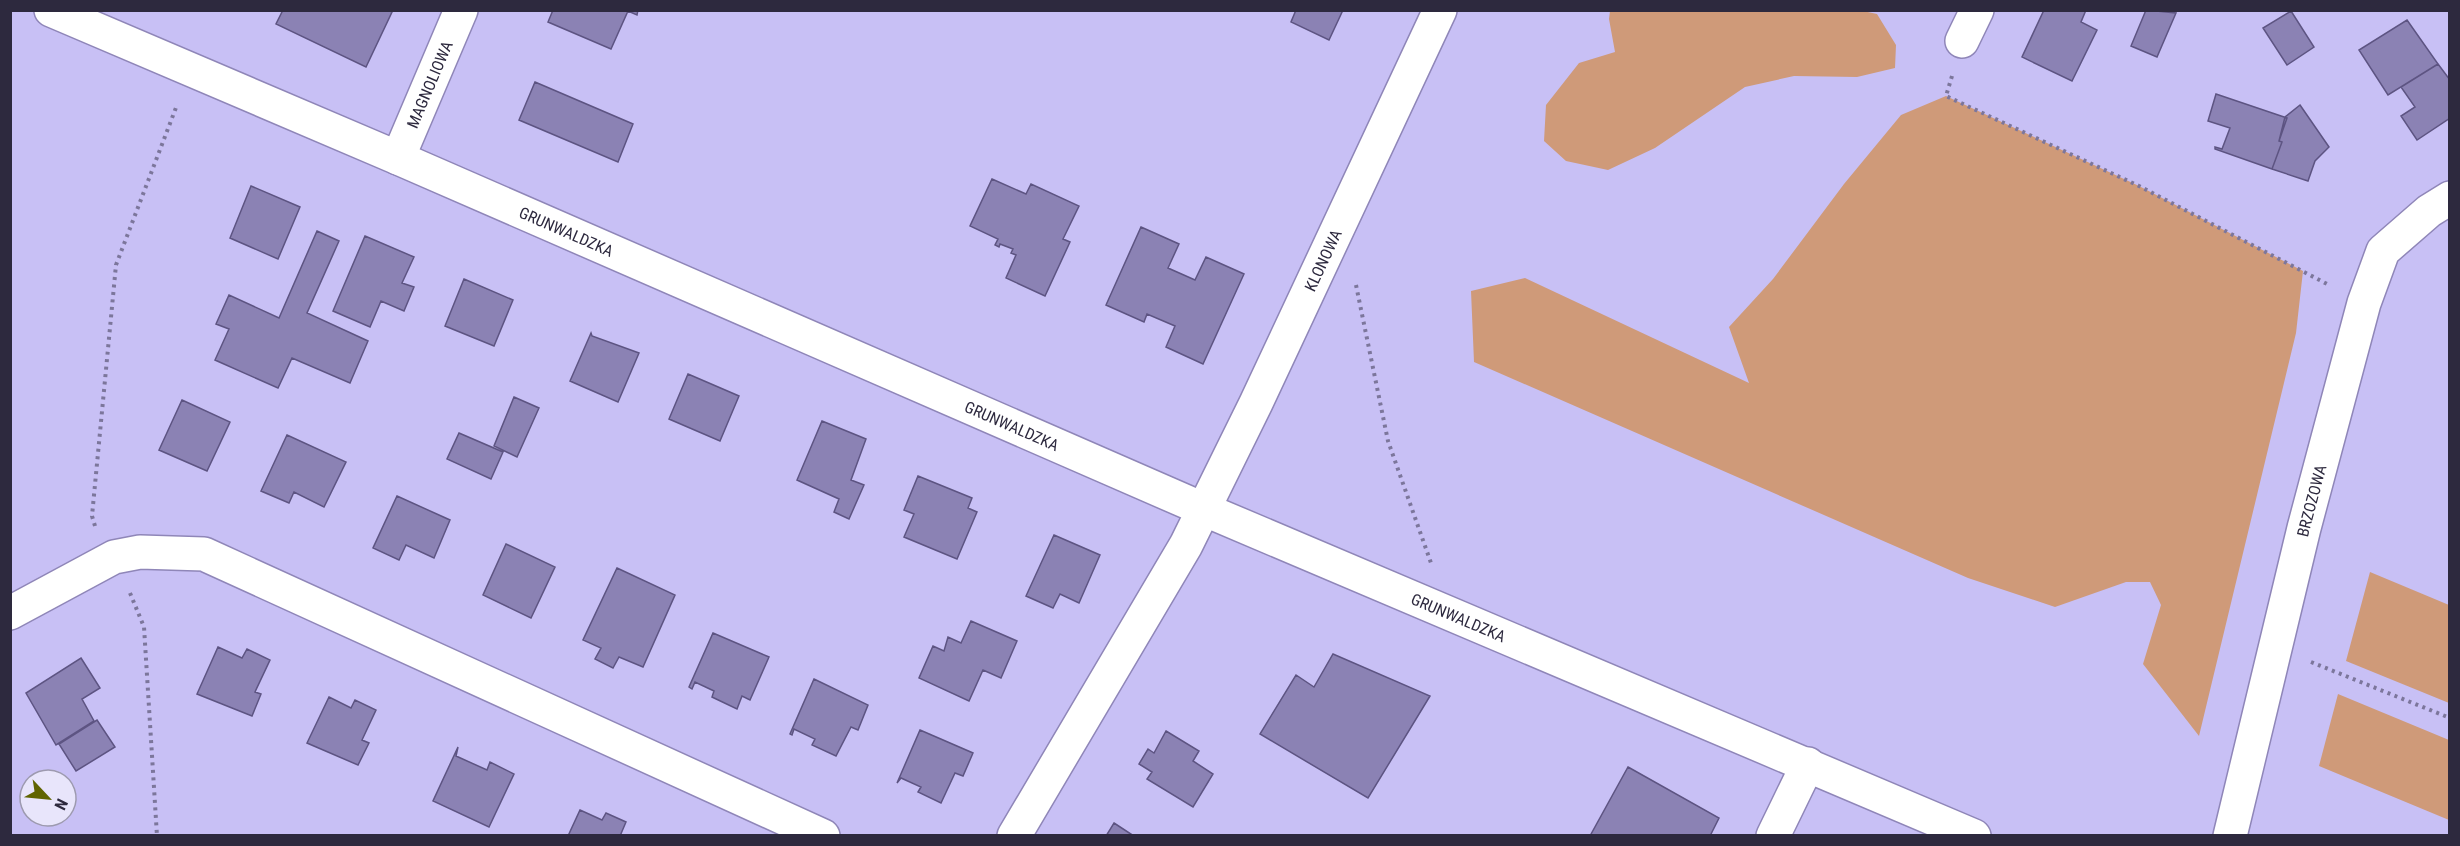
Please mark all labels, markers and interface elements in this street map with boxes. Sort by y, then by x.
street label: MAGNOLIOWA [402,38,456,131]
street label: GRUNWALDZKA [516,203,616,260]
street label: KLONOWA [1300,226,1345,294]
street label: GRUNWALDZKA [962,397,1062,455]
street label: BRZOZOWA [2293,463,2330,539]
street label: GRUNWALDZKA [1408,589,1509,646]
north arrow [18,768,78,828]
text: N [50,796,72,813]

